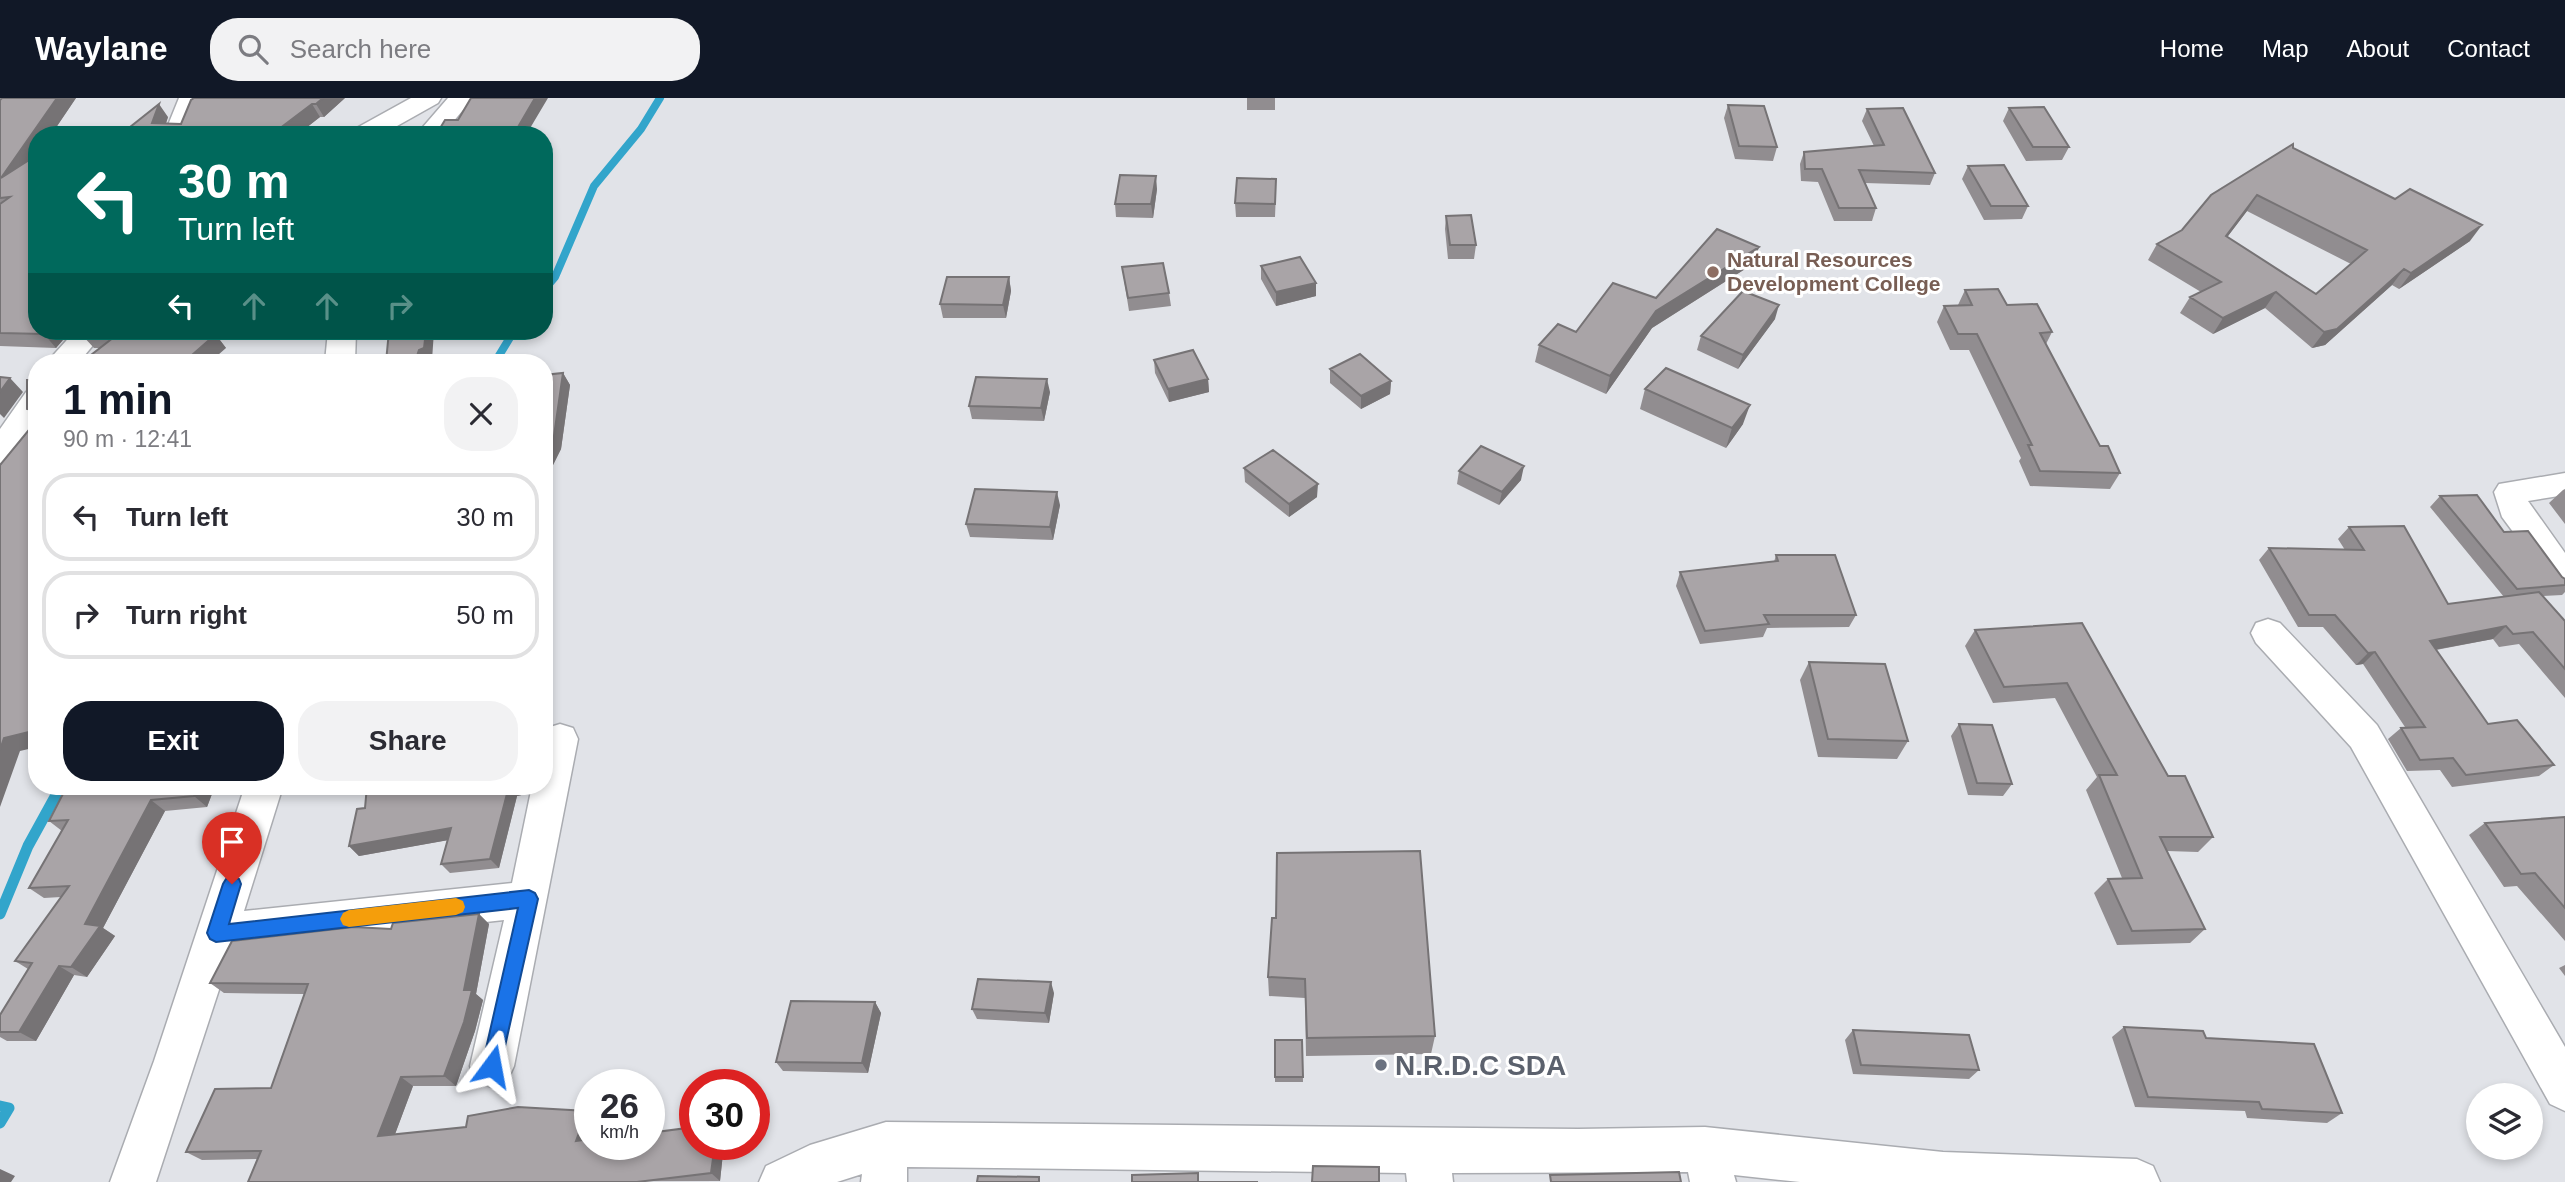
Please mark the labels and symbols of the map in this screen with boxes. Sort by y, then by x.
place label: Natural Resources Development College [1727,248,1941,295]
marker: Natural Resources Development College [1705,264,1721,280]
pin [202,812,262,884]
position arrow [455,1029,529,1103]
place label: N.R.D.C SDA [1395,1050,1566,1081]
marker: N.R.D.C SDA [1373,1057,1389,1073]
speed limit sign: 30 [679,1069,770,1160]

